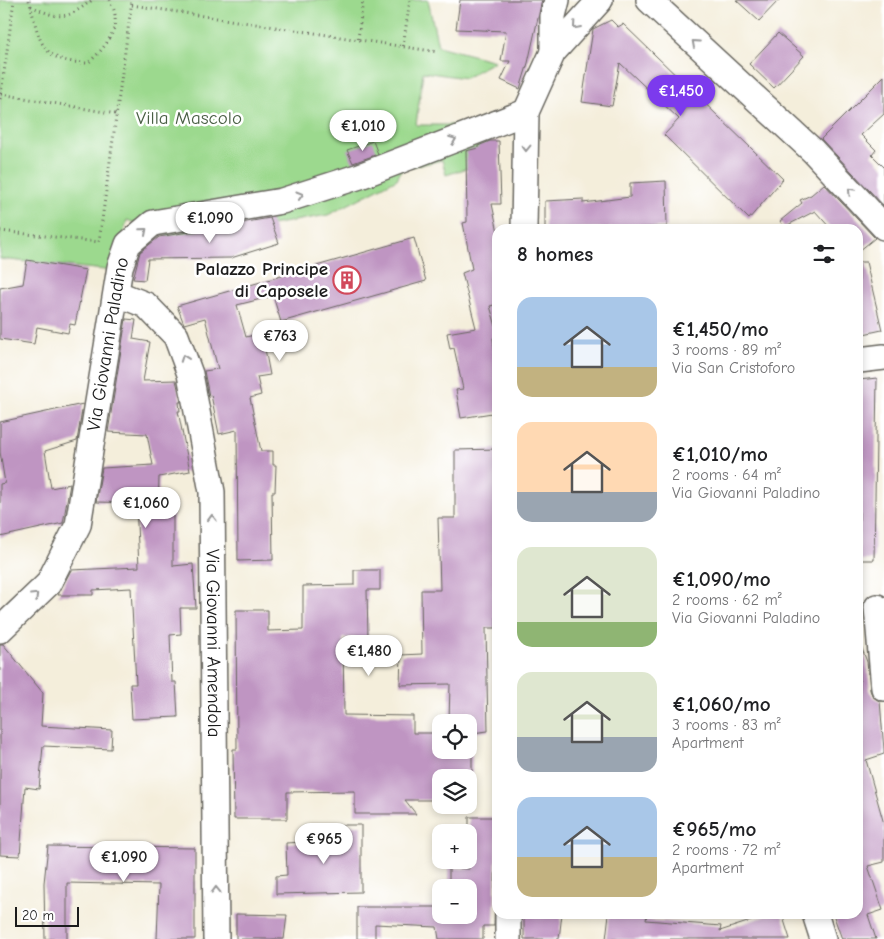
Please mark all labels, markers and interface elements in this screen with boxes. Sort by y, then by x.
one-way arrow [573,20,582,29]
one-way arrow [691,40,700,49]
pin: €1,450 [640,74,722,117]
text: €1,450 [658,82,704,100]
park label: Villa Mascolo [136,107,242,129]
pin: €1,010 [322,110,404,152]
text: €1,010 [341,117,385,135]
one-way arrow [448,136,457,146]
one-way arrow [521,144,531,152]
one-way arrow [848,188,857,197]
one-way arrow [296,190,304,200]
pin: €1,090 [169,202,251,244]
text: €1,090 [186,209,234,227]
one-way arrow [138,228,147,237]
icon: filters [810,240,838,268]
text: 8 homes [517,242,593,266]
street label: Via Giovanni Paladino [82,254,134,433]
place label: Palazzo Principe di Caposele [195,258,328,302]
building icon: Palazzo Principe di Caposele [332,265,362,295]
icon: home [557,317,617,377]
text: €1,450/mo [672,317,769,341]
pin: €763 [250,320,310,362]
text: €763 [263,327,297,345]
text: 3 rooms · 89 m² [672,341,781,359]
one-way arrow [180,354,190,363]
text: Via San Cristoforo [672,359,795,377]
icon: home [557,442,617,502]
text: €1,010/mo [672,442,768,466]
text: 2 rooms · 64 m² [672,466,781,484]
text: Via Giovanni Paladino [672,484,820,502]
pin: €1,060 [105,486,187,529]
text: €1,060 [122,494,170,512]
one-way arrow [207,514,217,522]
street label: Via Giovanni Amendola [202,549,225,738]
icon: home [557,567,617,627]
text: €1,090/mo [672,567,771,591]
text: 2 rooms · 62 m² [672,591,782,609]
one-way arrow [29,593,38,602]
text: Via Giovanni Paladino [672,609,820,627]
pin: €1,480 [328,634,410,677]
text: €1,480 [346,642,392,660]
icon: home [557,692,617,752]
text: €1,060/mo [672,692,771,716]
map controls [432,714,477,924]
button: locate [432,714,477,759]
text: 3 rooms · 83 m² [672,716,781,734]
text: Apartment [672,734,744,752]
button: layers [432,769,477,814]
icon: home [557,817,617,877]
text: €965/mo [672,817,756,841]
pin: €965 [294,822,354,865]
button: + [432,824,477,869]
text: €965 [306,830,342,848]
pin: €1,090 [83,840,165,883]
text: 2 rooms · 72 m² [672,841,781,859]
text: €1,090 [100,848,148,866]
text: Apartment [672,859,744,877]
button: − [432,879,477,924]
one-way arrow [210,886,221,894]
scale bar [15,904,79,927]
text: 20 m [22,907,54,924]

